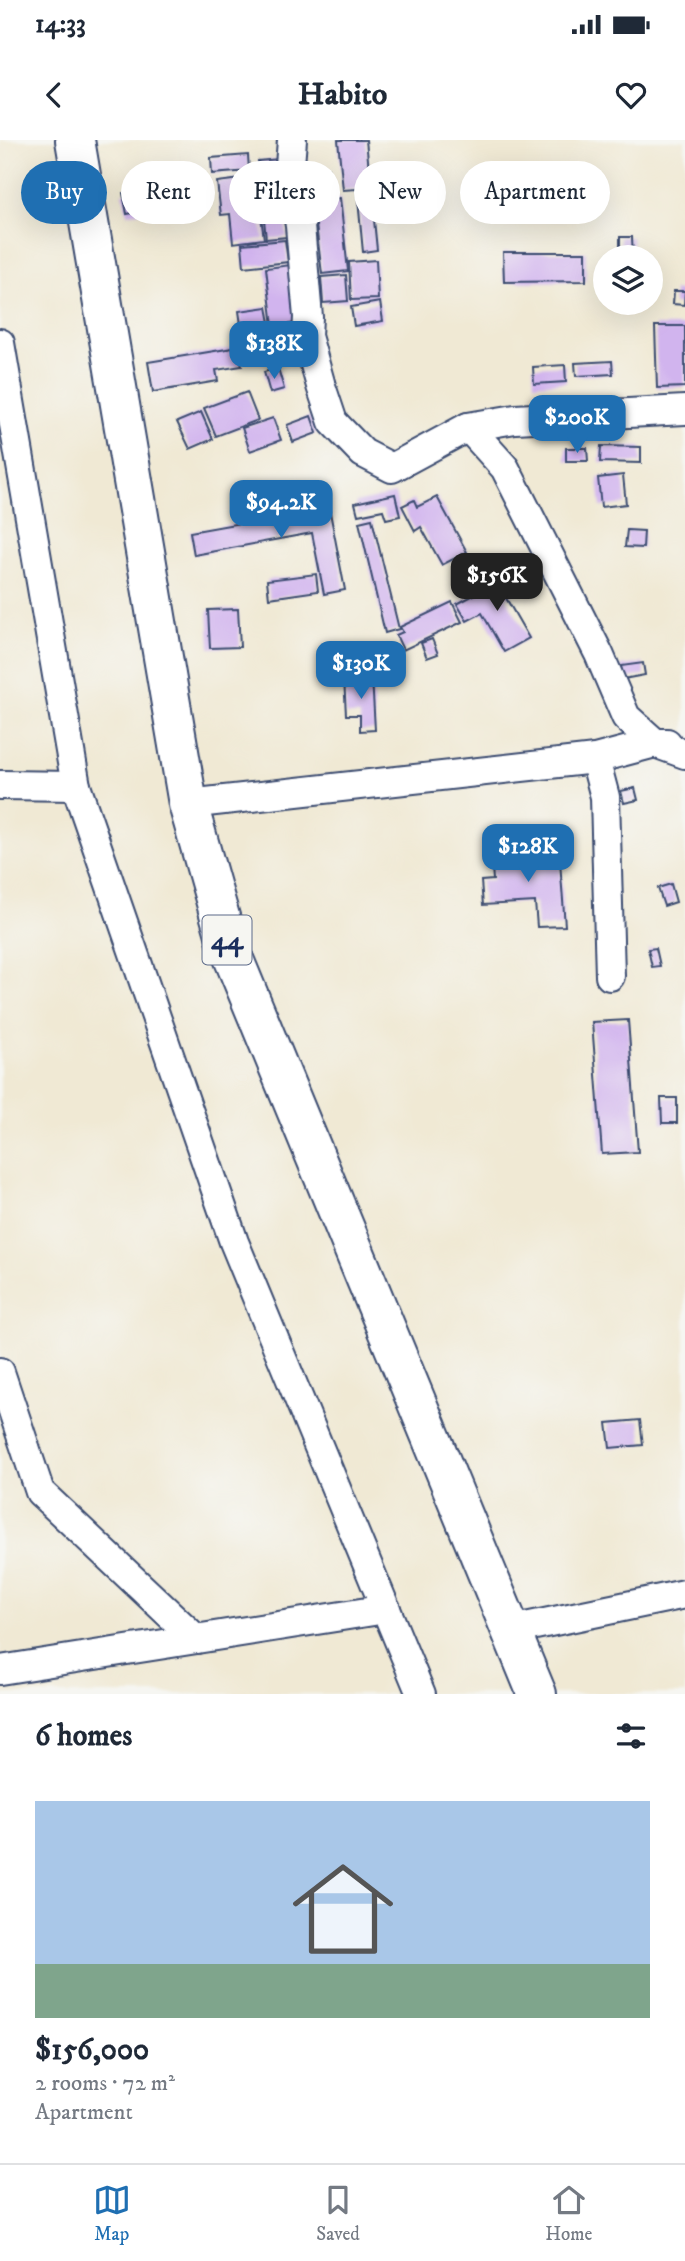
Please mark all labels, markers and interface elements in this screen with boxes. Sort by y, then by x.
text: 14:33 [35,8,86,41]
text: Habito [298,75,387,115]
icon: back [35,76,73,114]
icon: heart [612,76,650,114]
chip: Buy [21,161,107,224]
chip: Rent [121,161,215,224]
chip: Filters [229,161,340,224]
chip: New [354,161,446,224]
chip: Apartment [460,161,610,224]
map controls [593,245,663,315]
button: layers [593,245,663,315]
pin: $138K [225,322,323,381]
text: $138K [245,329,303,358]
pin: $200K [528,396,626,455]
text: $200K [545,403,609,432]
pin: $94.2K [224,480,338,540]
text: $94.2K [246,488,316,517]
pin: $156K [448,554,546,613]
text: $156K [467,561,527,590]
pin: $130K [312,642,410,701]
text: $130K [332,649,390,678]
pin: $128K [479,824,577,884]
text: $128K [498,832,558,861]
road number: 44 [202,916,252,964]
icon: filters [612,1717,650,1755]
text: 6 homes [35,1718,132,1755]
icon: home [280,1846,406,1972]
text: $156,000 [35,2032,149,2069]
text: 2 rooms · 72 m² [35,2069,175,2098]
text: Apartment [35,2098,133,2127]
tab: Map [93,2181,131,2246]
tab: Saved [316,2181,360,2246]
tab: Home [545,2181,592,2246]

